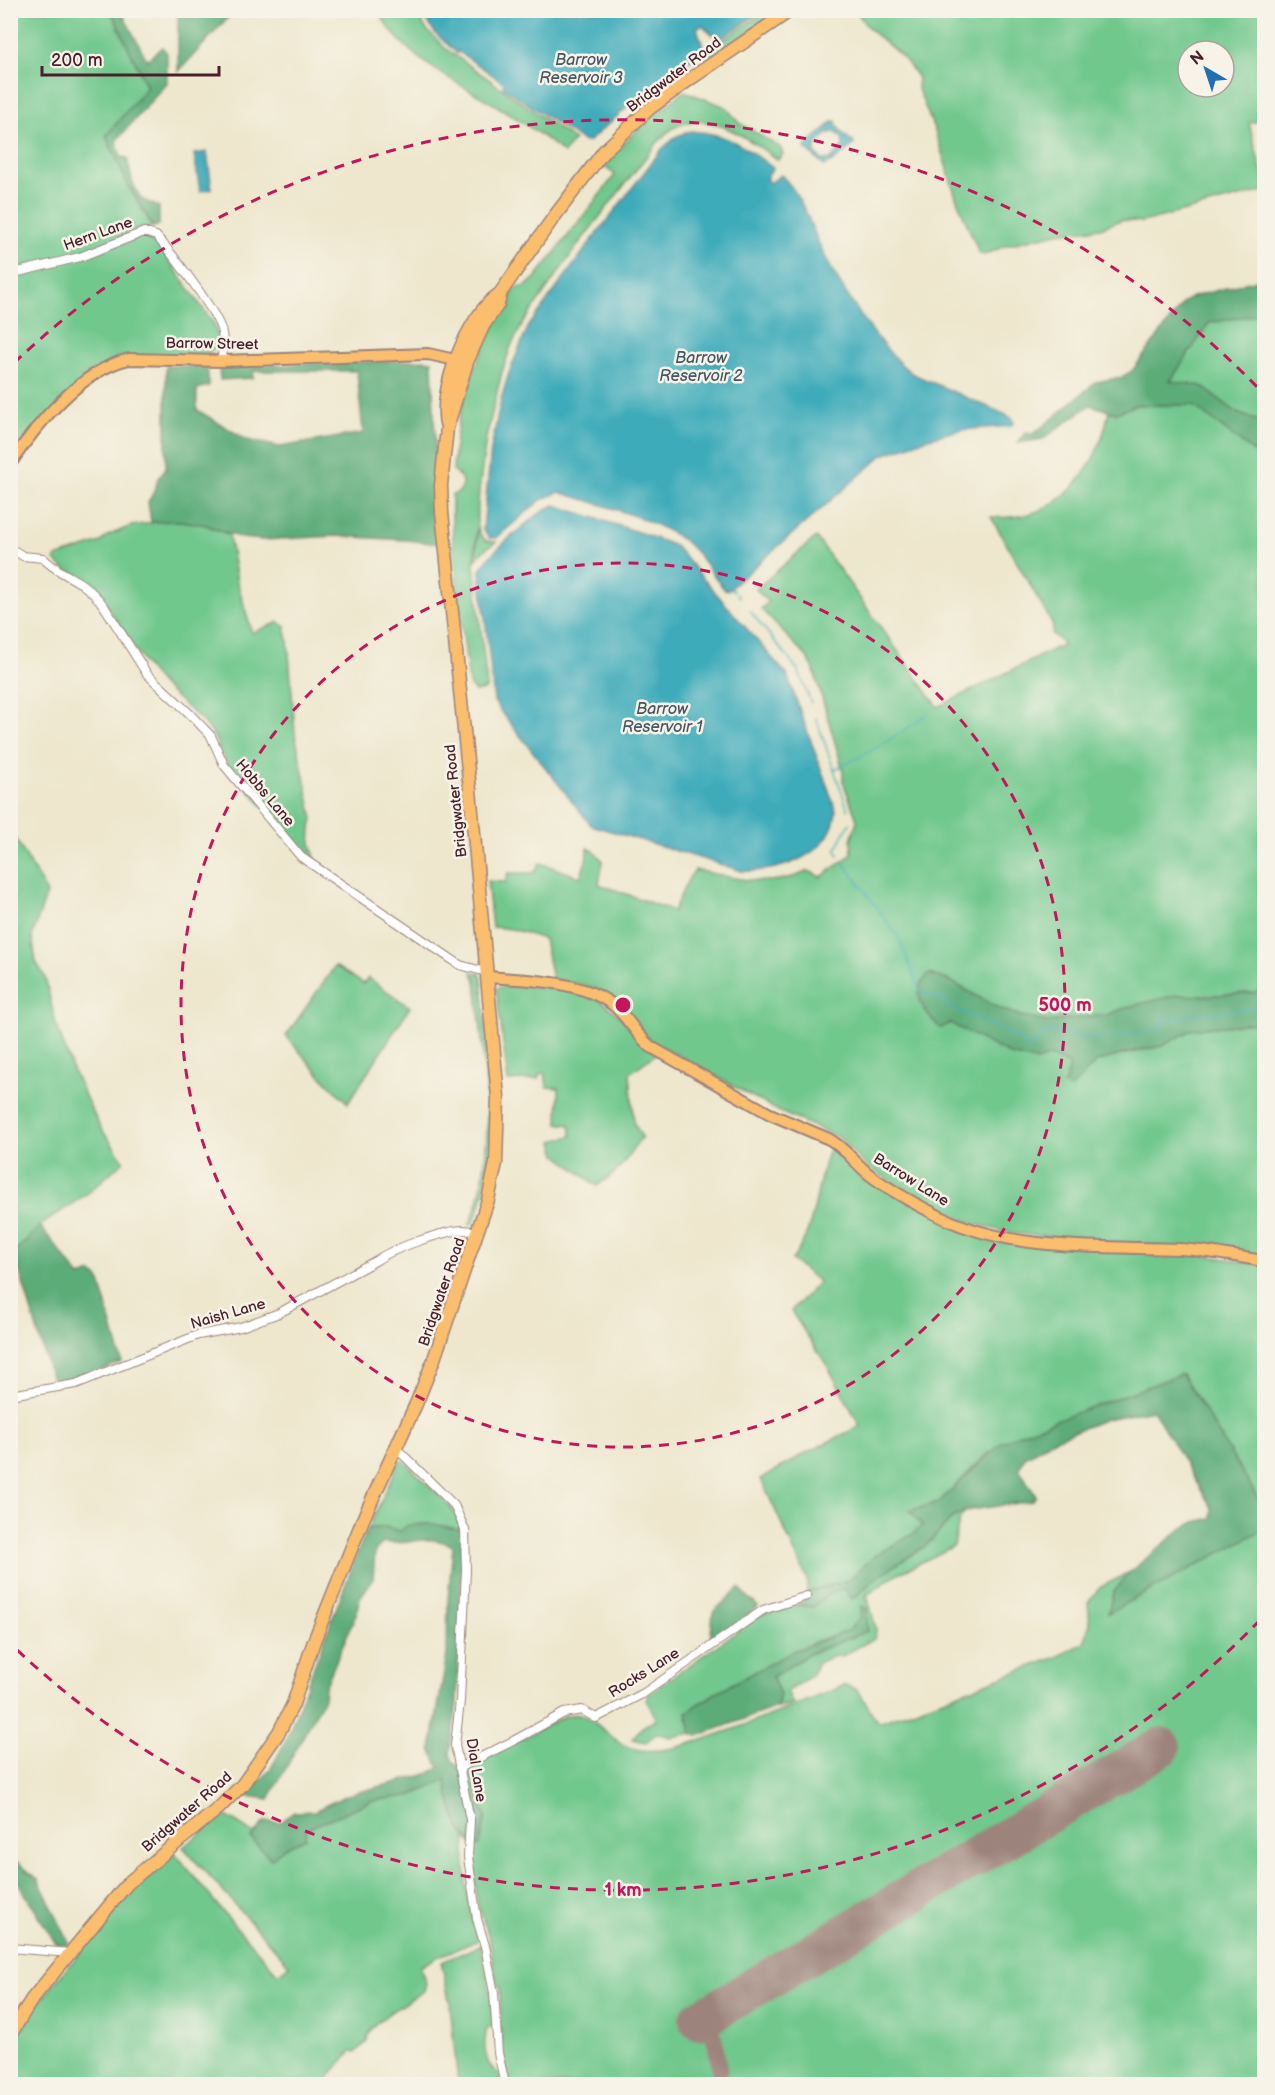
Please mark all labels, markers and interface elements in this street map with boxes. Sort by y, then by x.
street label: Bridgwater Road [623,33,725,117]
scale bar [42,39,219,77]
north arrow [1176,39,1236,99]
text: N [1187,47,1208,70]
text: 200 m [51,50,103,71]
water label: Barrow Reservoir 3 [539,51,623,88]
street label: Hern Lane [61,213,135,255]
street label: Barrow Street [165,334,259,354]
water label: Barrow Reservoir 2 [659,349,743,386]
water label: Barrow Reservoir 1 [622,700,703,737]
street label: Bridgwater Road [441,743,471,859]
street label: Hobbs Lane [231,756,299,831]
centre of rings [613,995,633,1015]
text: 500 m [1038,995,1092,1016]
street label: Barrow Lane [870,1149,953,1211]
street label: Bridgwater Road [415,1235,469,1349]
street label: Naish Lane [188,1294,268,1334]
street label: Rocks Lane [605,1644,683,1702]
street label: Dial Lane [462,1737,490,1803]
street label: Bridgwater Road [138,1768,236,1856]
text: 1 km [604,1880,642,1901]

